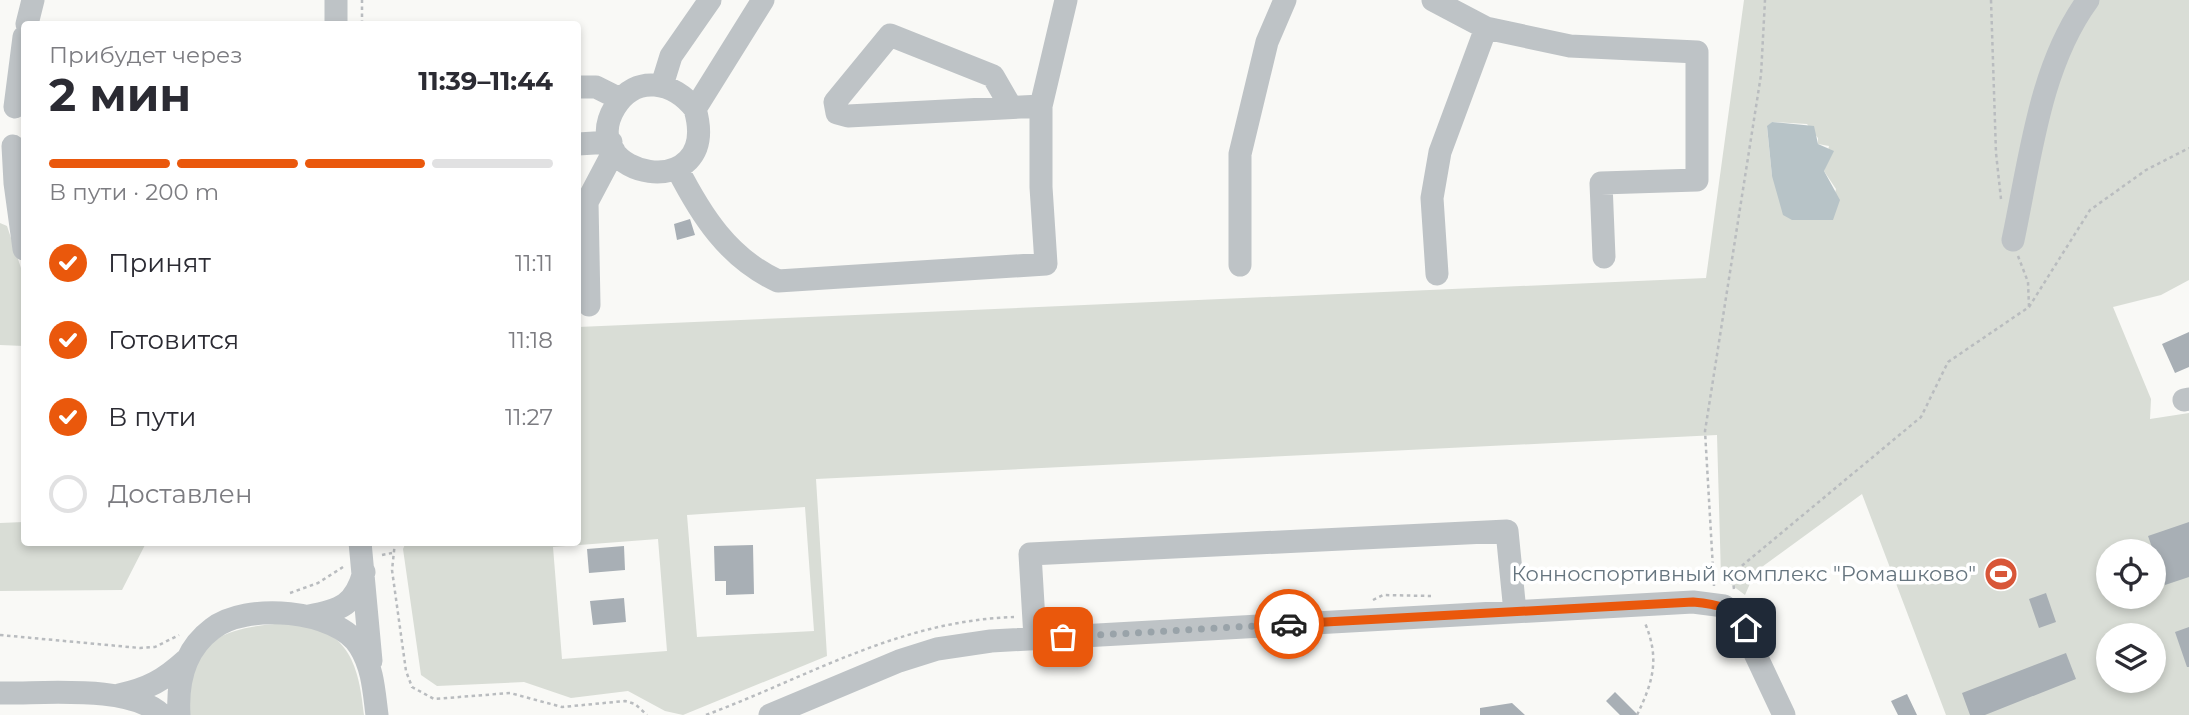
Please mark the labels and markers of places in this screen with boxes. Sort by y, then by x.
sports icon: Конноспортивный комплекс "Ромашково" [1982,555,2020,593]
place label: Конноспортивный комплекс "Ромашково" [1511,561,1976,586]
pin [1716,598,1776,658]
pin [1033,607,1093,667]

